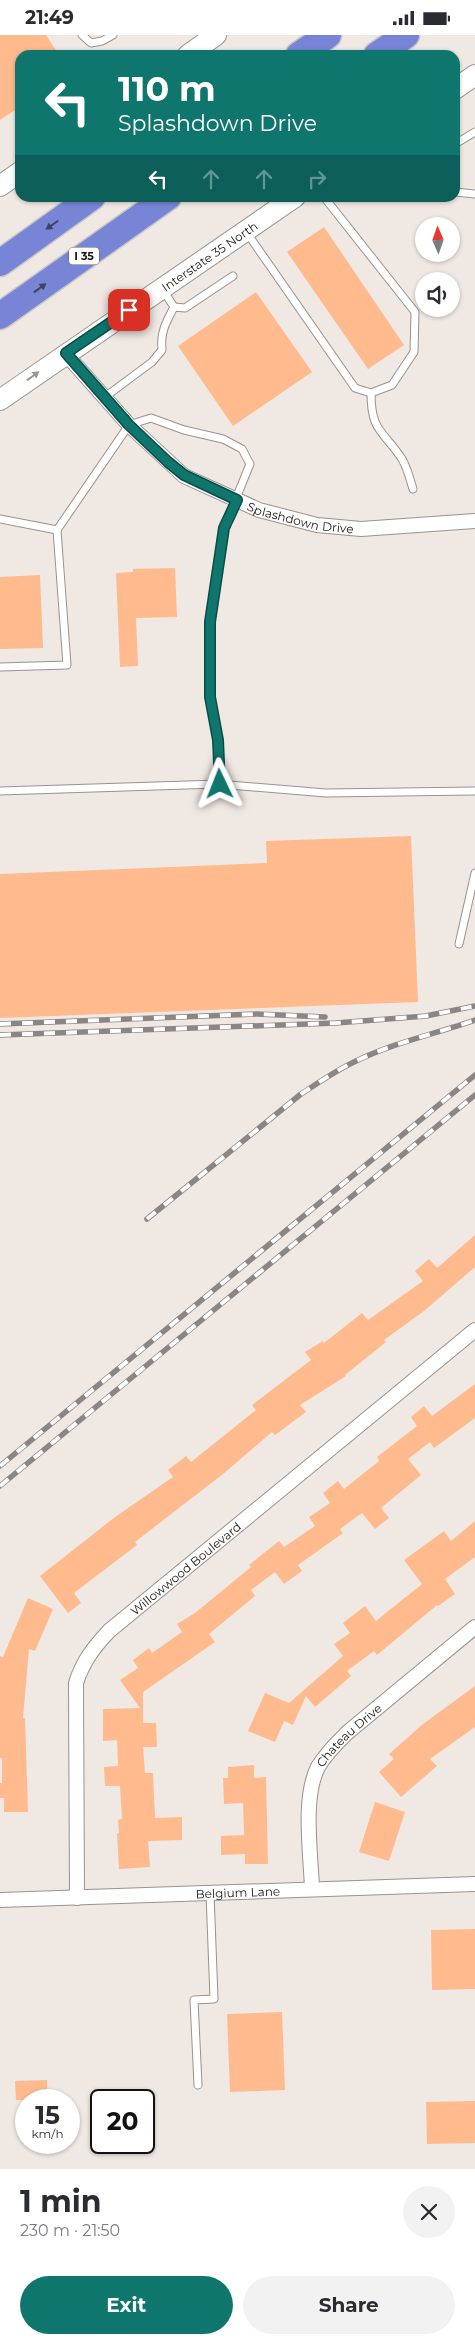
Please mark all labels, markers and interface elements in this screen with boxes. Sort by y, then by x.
text: 21:49 [25,6,74,29]
text: 110 m [118,67,216,110]
icon: left [35,70,100,135]
text: Splashdown Drive [118,110,317,137]
icon: left [144,165,172,193]
icon: ahead [197,165,225,193]
icon: ahead [250,165,278,193]
icon: right [303,165,331,193]
north arrow [415,217,460,263]
map controls [415,217,460,317]
street label: Interstate 35 North [158,218,260,294]
one-way arrow [46,220,59,230]
road number: I 35 [69,247,99,265]
button: sound [415,272,460,317]
one-way arrow [33,283,47,293]
pin [108,289,150,331]
icon: arrive [115,296,143,324]
one-way arrow [26,371,40,381]
street label: Splashdown Drive [245,498,354,536]
position arrow [193,757,245,809]
street label: Willowwood Boulevard [127,1518,244,1618]
street label: Chateau Drive [313,1700,384,1769]
street label: Belgium Lane [195,1883,280,1901]
speed limit sign: 20 [90,2089,155,2154]
text: 15 [35,2100,60,2130]
text: km/h [31,2126,64,2141]
text: 1 min [20,2183,101,2220]
button: close [403,2186,455,2238]
text: 230 m · 21:50 [20,2221,120,2240]
button: Exit [20,2276,233,2334]
button: Share [243,2276,455,2334]

